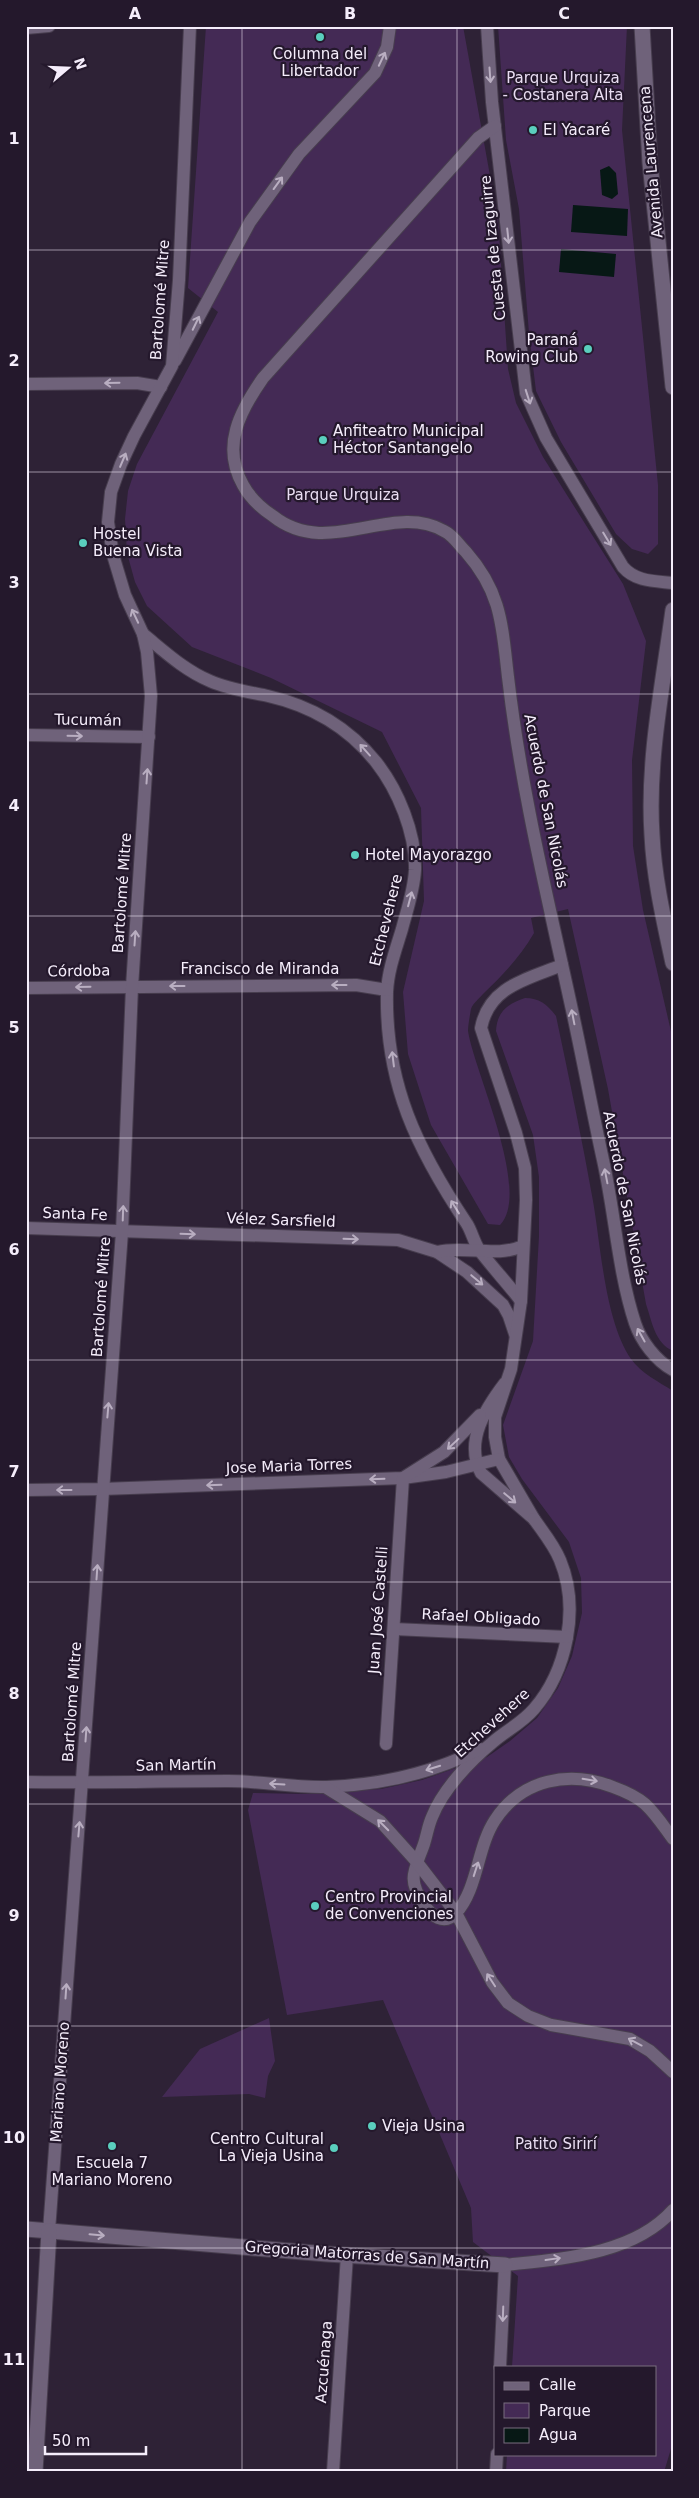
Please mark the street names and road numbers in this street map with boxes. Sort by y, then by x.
street label: Avenida Laurencena [635,85,667,239]
street label: Cuesta de Izaguirre [476,174,510,322]
street label: Bartolomé Mitre [147,239,173,361]
street label: Tucumán [53,710,122,730]
street label: Acuerdo de San Nicolás [520,712,572,890]
street label: Bartolomé Mitre [109,832,135,954]
street label: Etchevehere [366,872,406,968]
street label: Francisco de Miranda [180,960,340,978]
street label: Córdoba [47,961,111,981]
street label: Acuerdo de San Nicolás [599,1109,651,1287]
street label: Santa Fe [42,1204,108,1224]
street label: Vélez Sarsfield [226,1209,336,1231]
street label: Bartolomé Mitre [88,1236,114,1358]
street label: Jose Maria Torres [225,1455,353,1477]
street label: Juan José Castelli [364,1546,391,1675]
street label: Rafael Obligado [421,1605,541,1629]
street label: Bartolomé Mitre [59,1641,85,1763]
street label: Etchevehere [451,1685,533,1761]
street label: San Martín [135,1755,217,1775]
street label: Mariano Moreno [47,2021,73,2143]
street label: Gregoria Matorras de San Martín [244,2237,490,2273]
street label: Azcuénaga [312,2320,336,2404]

